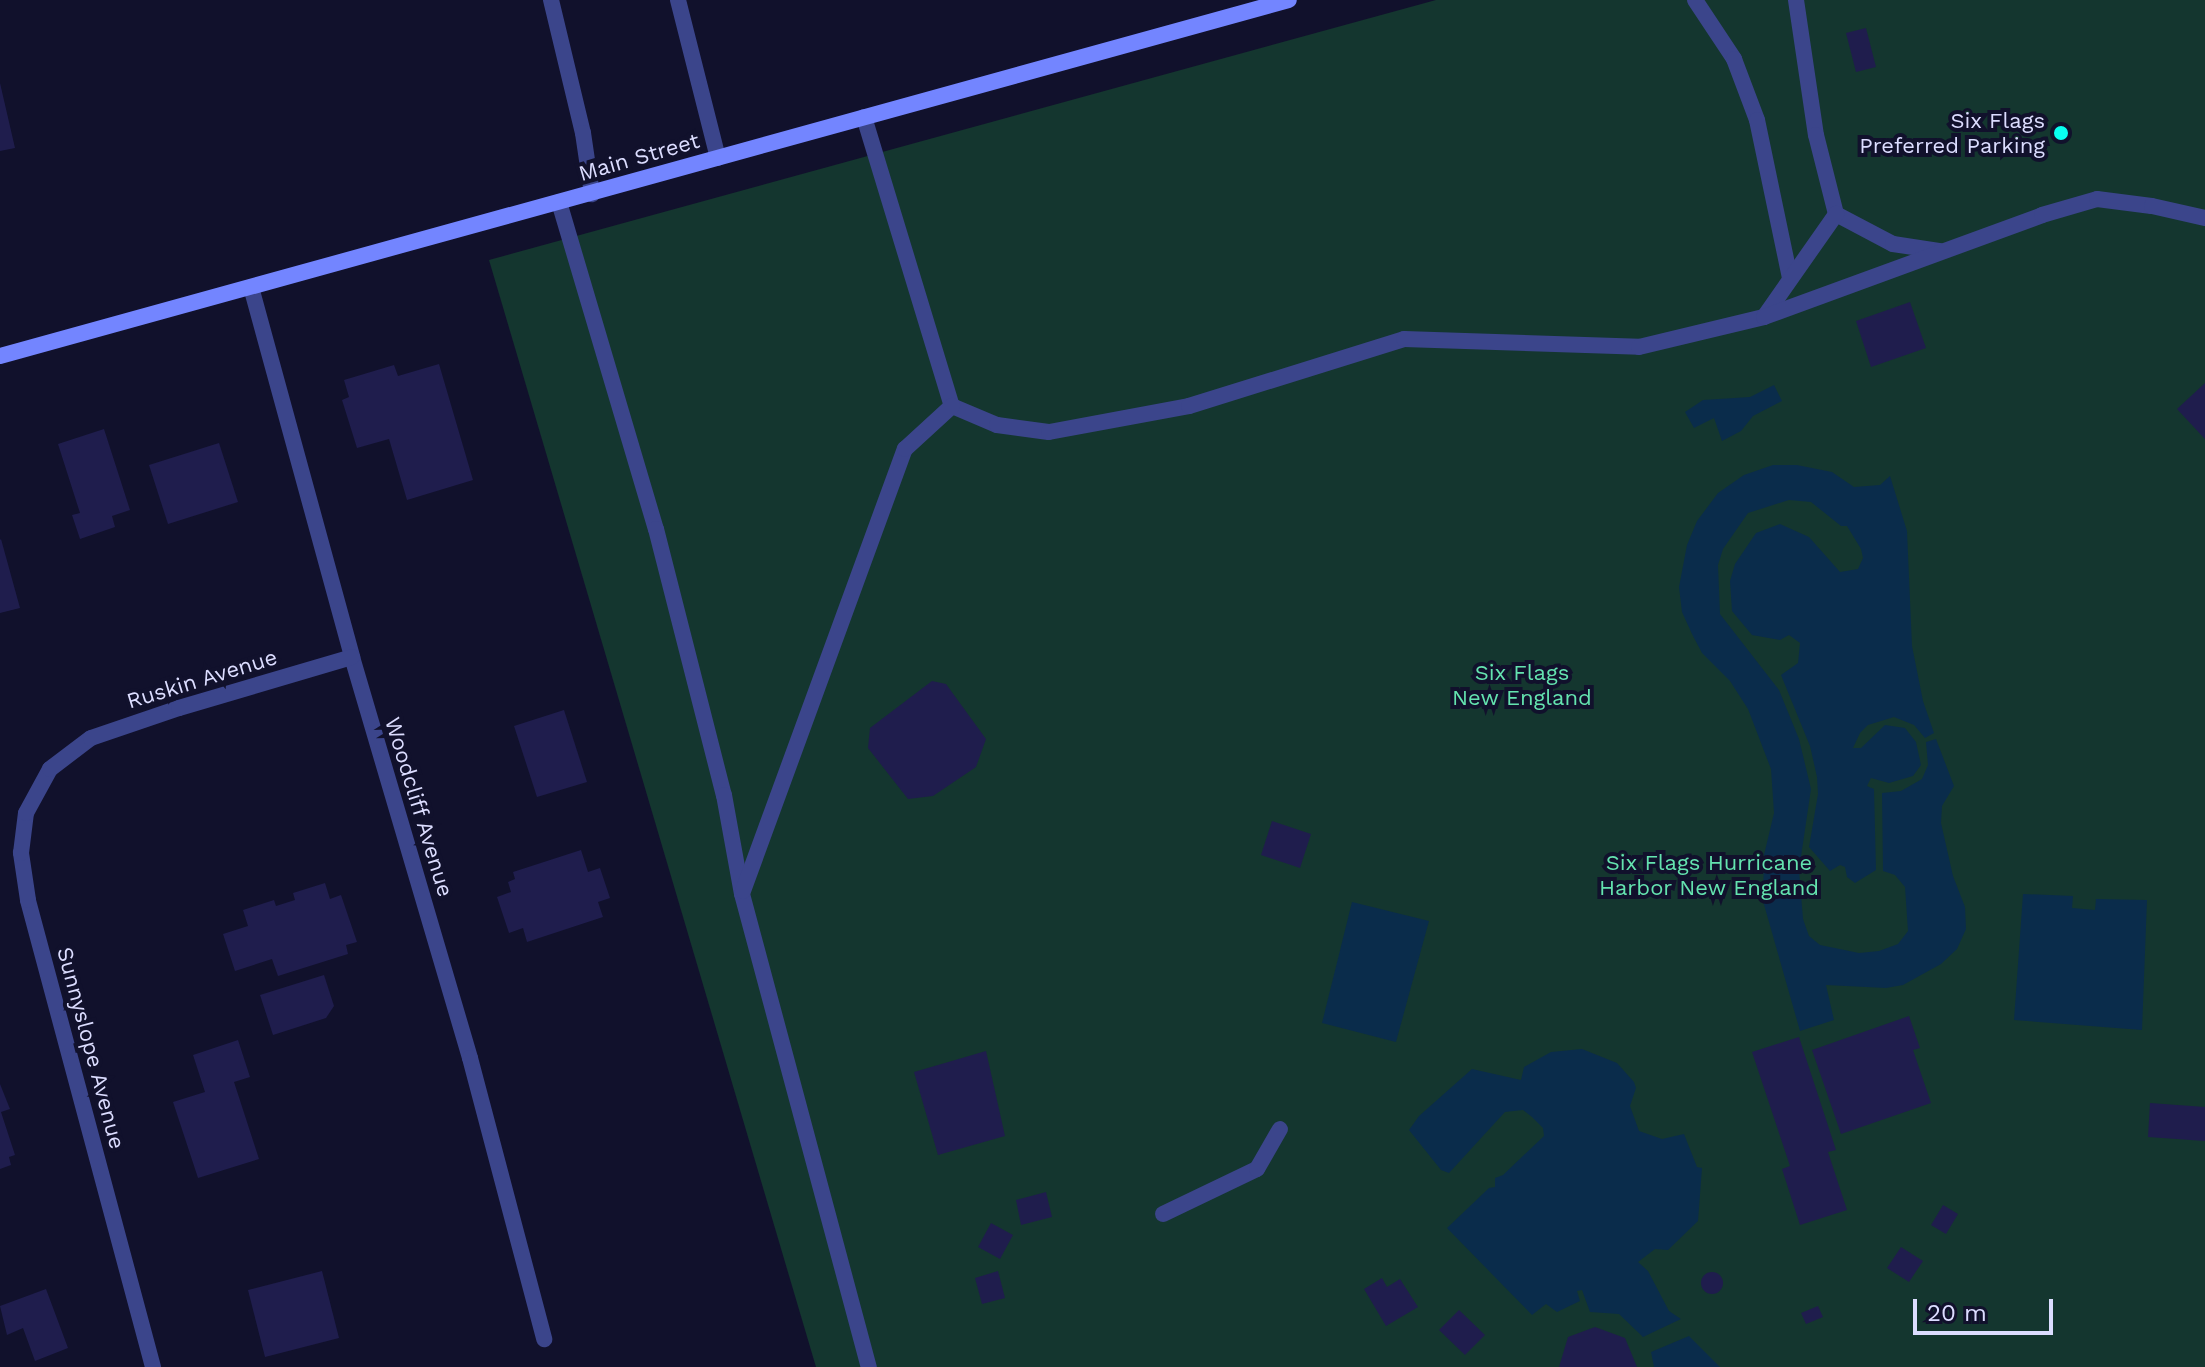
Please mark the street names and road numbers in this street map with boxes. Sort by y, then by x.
street label: Main Street [576,127,702,187]
street label: Ruskin Avenue [123,643,281,715]
street label: Woodcliff Avenue [379,713,459,901]
street label: Sunnyslope Avenue [51,944,131,1152]

